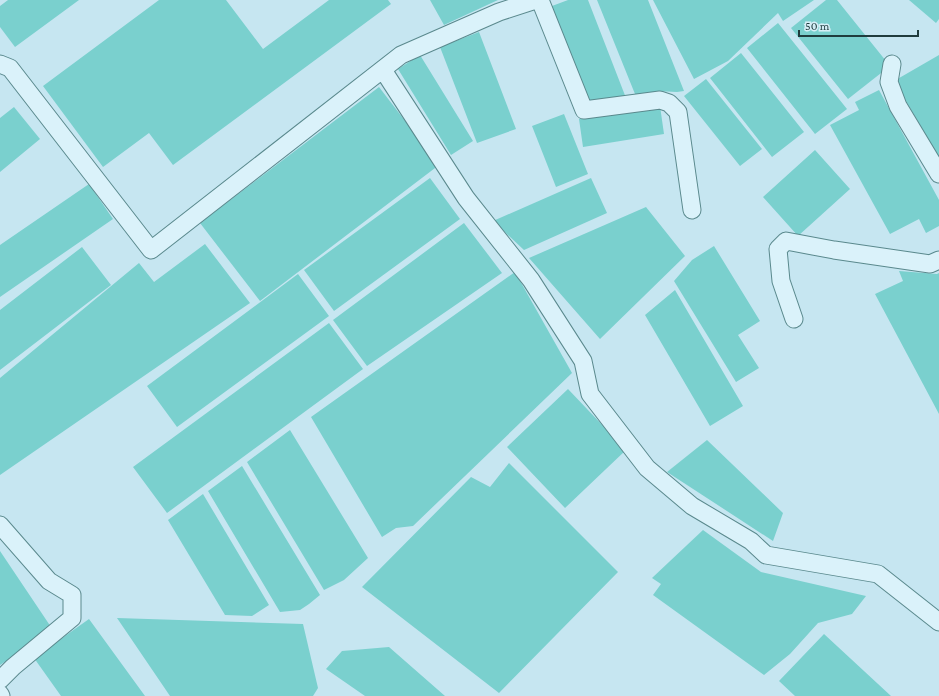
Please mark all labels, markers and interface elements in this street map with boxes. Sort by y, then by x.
scale bar [799,12,918,38]
text: 50 m [805,19,830,33]

